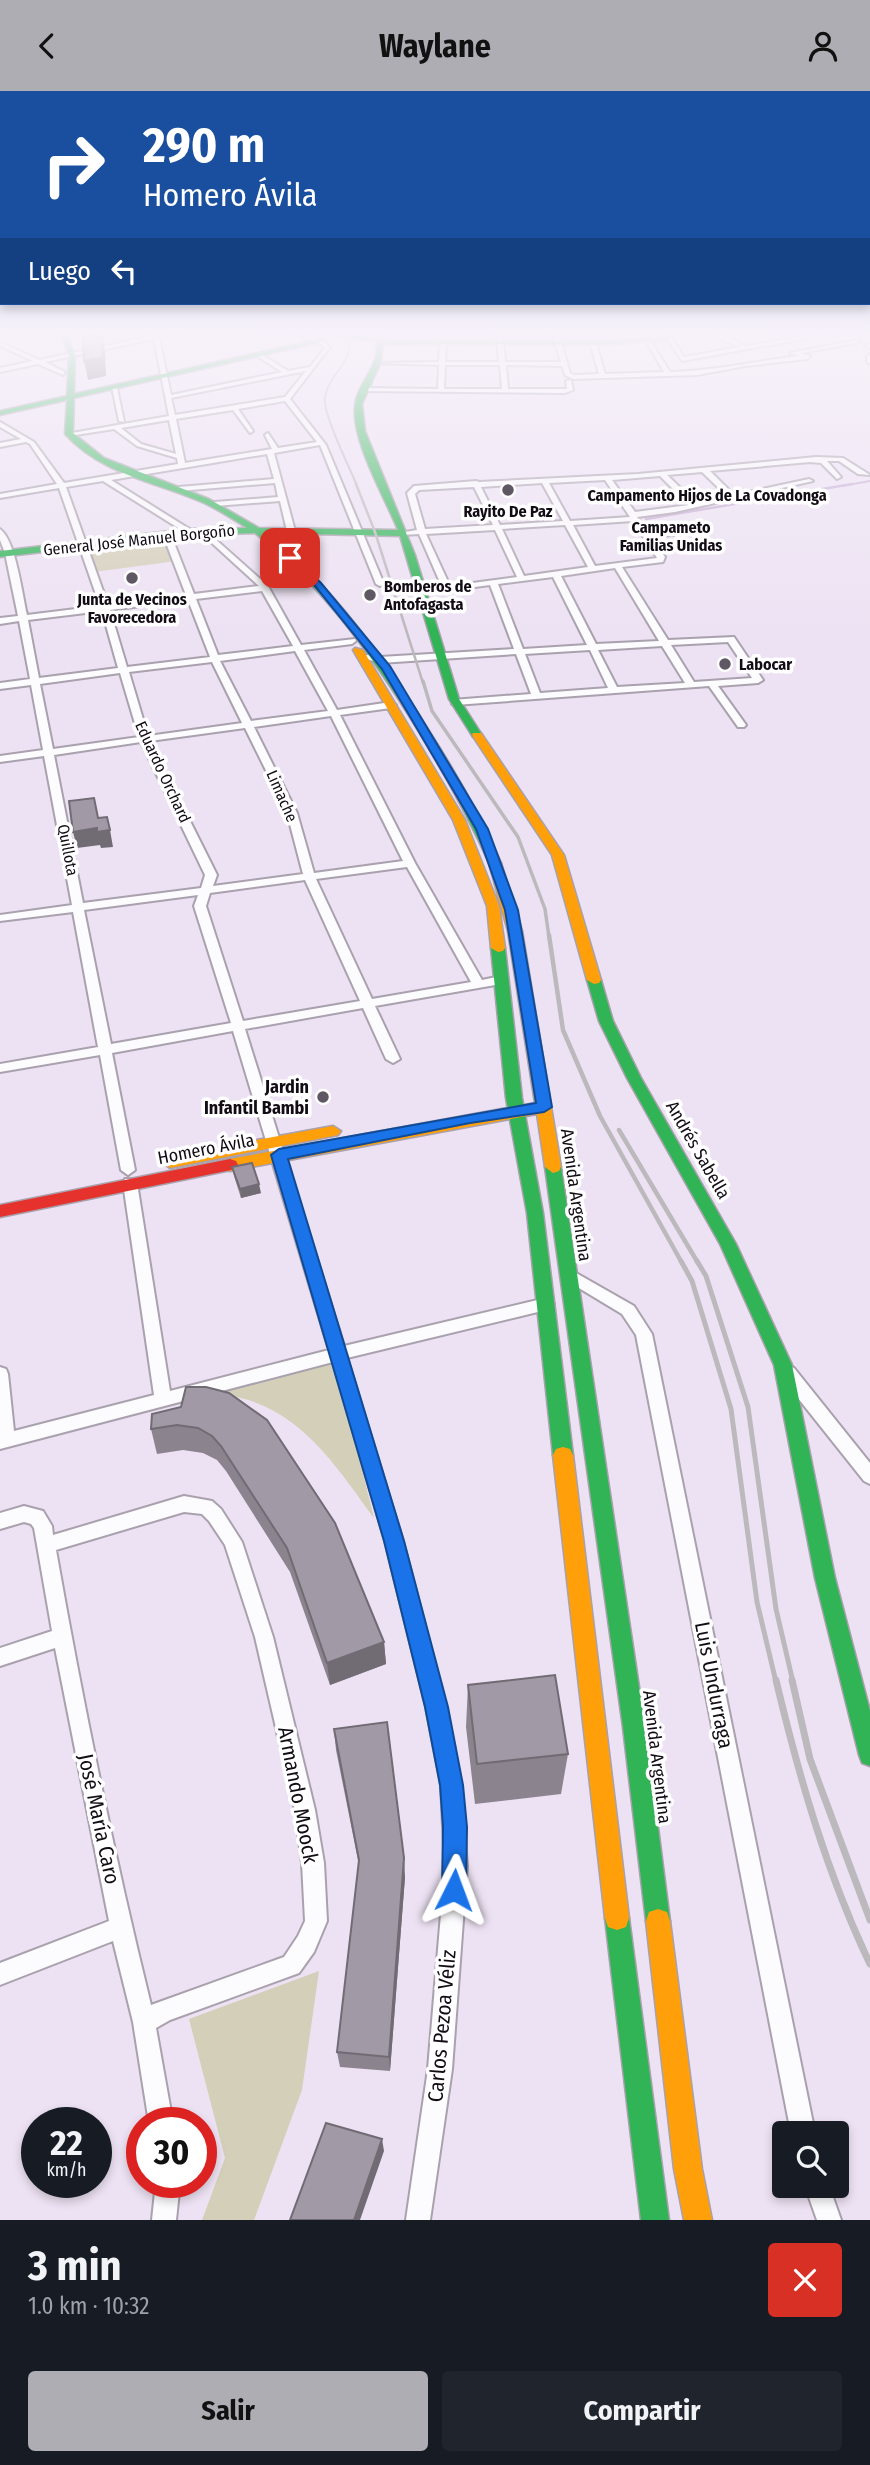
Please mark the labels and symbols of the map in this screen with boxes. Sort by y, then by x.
marker: Rayito De Paz [500,482,516,498]
district label: Campamento Hijos de La Covadonga [587,486,827,505]
place label: Rayito De Paz [463,502,553,521]
district label: Campameto Familias Unidas [620,518,722,555]
street label: General José Manuel Borgoño [42,520,236,560]
pin [260,528,320,588]
marker: Junta de Vecinos Favorecedora [124,570,140,586]
place label: Bomberos de Antofagasta [383,577,472,614]
marker: Bomberos de Antofagasta [362,587,378,603]
place label: Junta de Vecinos Favorecedora [76,590,187,627]
place label: Labocar [739,655,792,674]
marker: Labocar [717,656,733,672]
street label: Eduardo Orchard [131,718,195,826]
street label: Limache [262,767,302,825]
street label: Quillota [54,823,82,878]
place label: Jardin Infantil Bambi [204,1076,309,1119]
marker: Jardin Infantil Bambi [315,1089,331,1105]
street label: Andrés Sabella [661,1097,735,1203]
street label: Avenida Argentina [556,1127,596,1263]
street label: Homero Ávila [156,1128,256,1169]
street label: Luis Undurraga [689,1619,739,1751]
street label: Avenida Argentina [638,1689,676,1825]
street label: Armando Moock [272,1724,324,1866]
street label: José María Caro [72,1751,126,1887]
position arrow [417,1853,491,1927]
street label: Carlos Pezoa Véliz [422,1949,462,2103]
speed limit sign: 30 [126,2107,217,2198]

